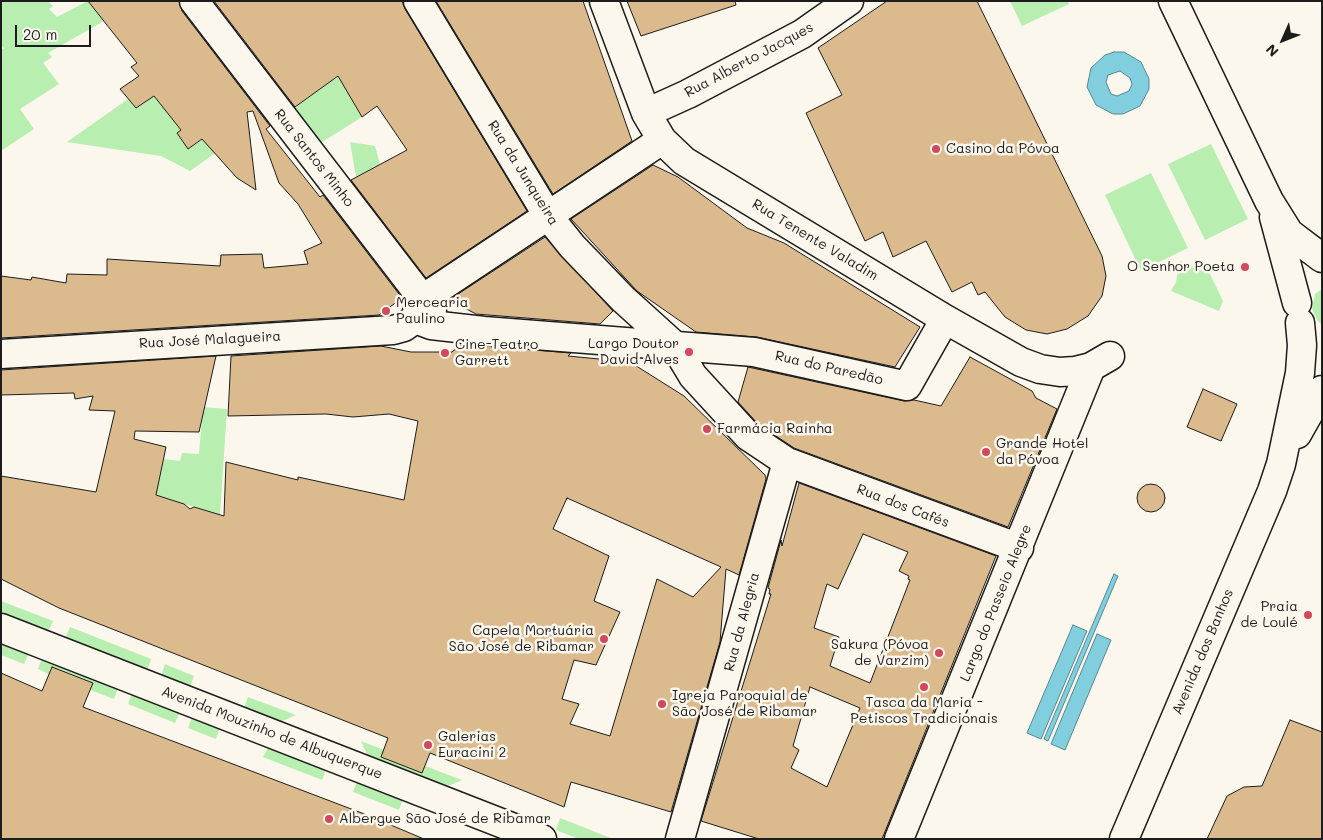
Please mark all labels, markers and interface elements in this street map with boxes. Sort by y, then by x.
scale bar [18,15,94,47]
north arrow [1258,15,1308,65]
street label: Rua Alberto Jacques [682,19,816,101]
text: 20 m [23,24,57,44]
text: N [1261,40,1282,61]
street label: Rua Santos Minho [271,106,357,210]
street label: Rua da Junqueira [484,118,562,228]
place label: Casino da Póvoa [946,141,1060,157]
marker: Casino da Póvoa [930,143,942,155]
street label: Rua Tenente Valadim [749,196,881,284]
place label: O Senhor Poeta [1127,259,1235,275]
marker: O Senhor Poeta [1239,261,1251,273]
place label: Mercearia Paulino [396,295,469,328]
marker: Mercearia Paulino [380,305,392,317]
street label: Rua José Malagueira [138,328,282,352]
place label: Largo Doutor David Alves [588,336,679,368]
place label: Cine-Teatro Garrett [455,337,538,370]
marker: Largo Doutor David Alves [683,346,695,358]
marker: Cine-Teatro Garrett [439,347,451,359]
street label: Rua do Paredão [773,347,885,389]
place label: Farmácia Rainha [717,421,833,437]
marker: Farmácia Rainha [701,423,713,435]
place label: Grande Hotel da Póvoa [996,436,1089,468]
marker: Grande Hotel da Póvoa [980,446,992,458]
street label: Rua dos Cafés [854,481,952,531]
street label: Largo do Passeio Alegre [957,522,1035,684]
street label: Rua da Alegria [721,571,763,673]
street label: Avenida dos Banhos [1169,587,1237,717]
place label: Praia de Loulé [1240,599,1298,632]
marker: Praia de Loulé [1302,609,1314,621]
place label: Capela Mortuária São José de Ribamar [449,623,594,656]
marker: Capela Mortuária São José de Ribamar [598,633,610,645]
place label: Sakura (Póvoa de Varzim) [831,637,929,670]
marker: Sakura (Póvoa de Varzim) [933,647,945,659]
marker: Tasca da Maria - Petiscos Tradicionais [918,681,930,693]
street label: Avenida Mouzinho de Albuquerque [159,683,385,783]
place label: Igreja Paroquial de São José de Ribamar [672,688,817,720]
place label: Tasca da Maria - Petiscos Tradicionais [850,695,998,728]
marker: Igreja Paroquial de São José de Ribamar [656,698,668,710]
place label: Galerias Euracini 2 [438,729,506,762]
marker: Galerias Euracini 2 [422,739,434,751]
place label: Albergue São José de Ribamar [339,811,551,827]
marker: Albergue São José de Ribamar [323,813,335,825]

